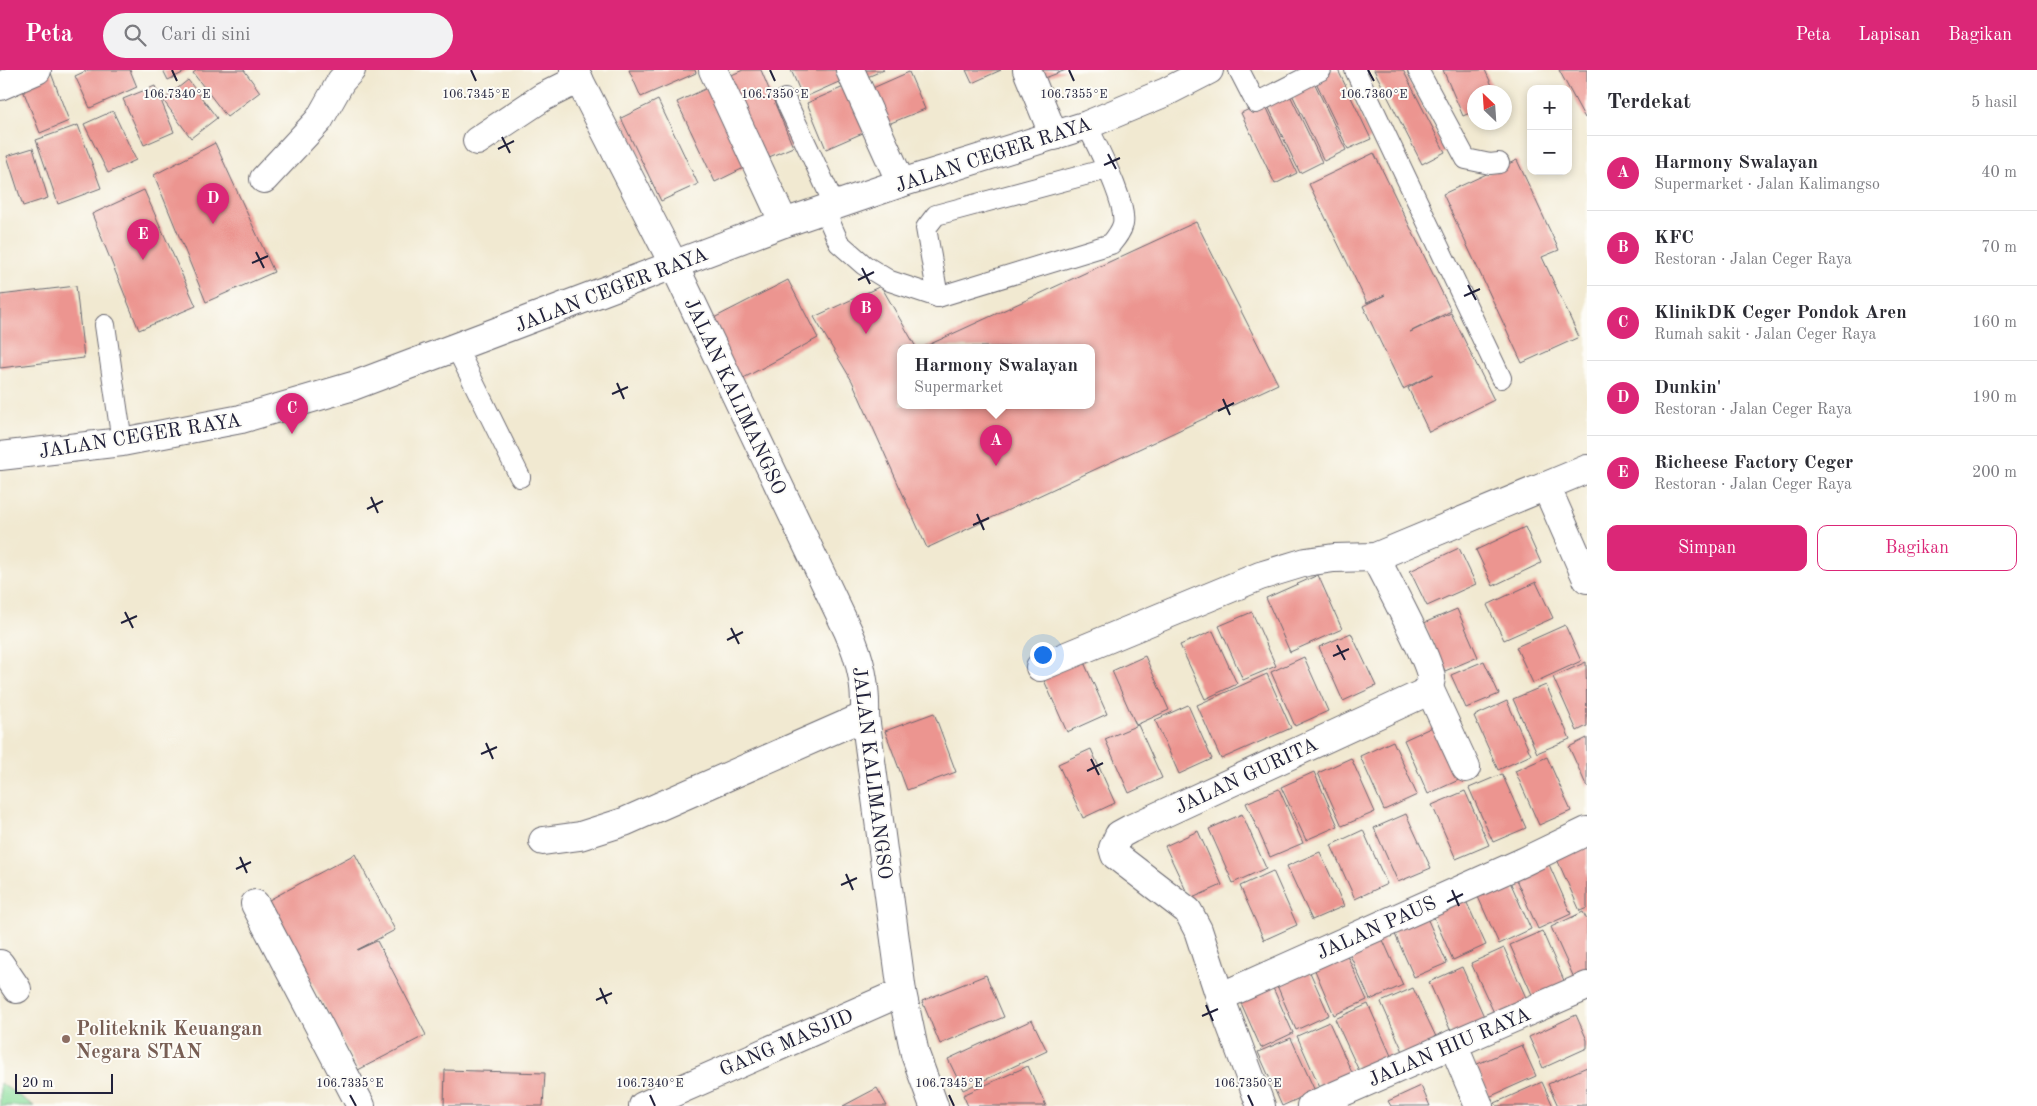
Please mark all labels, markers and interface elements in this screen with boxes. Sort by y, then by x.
search box [103,13,453,58]
icon: search [121,21,149,49]
text: Peta [25,23,73,47]
text: Cari di sini [161,26,250,45]
text: Peta [1796,26,1831,44]
text: Lapisan [1859,26,1920,44]
text: Bagikan [1948,26,2012,44]
north arrow [1467,85,1512,130]
map controls [1527,85,1572,175]
button: + [1527,85,1572,130]
text: 106.7345°E [442,88,510,101]
text: 106.7350°E [741,88,809,101]
text: 106.7355°E [1040,88,1108,101]
text: 106.7340°E [143,89,211,101]
text: 106.7360°E [1340,89,1408,101]
text: Terdekat [1607,92,1691,113]
text: 5 hasil [1971,95,2017,111]
street label: JALAN CEGER RAYA [893,115,1094,197]
button: − [1527,130,1572,175]
text: Harmony Swalayan [1654,154,1818,173]
text: A [1617,165,1629,181]
text: 40 m [1981,165,2017,181]
text: Supermarket · Jalan Kalimangso [1654,177,1880,193]
pin: D [197,183,229,224]
pin: E [127,219,159,260]
text: KFC [1654,229,1694,248]
text: B [1617,240,1629,256]
text: 70 m [1981,240,2017,256]
street label: JALAN CEGER RAYA [513,245,711,337]
text: Restoran · Jalan Ceger Raya [1654,252,1852,268]
pin: B [850,293,882,334]
street label: JALAN KALIMANGSO [680,295,789,498]
text: KlinikDK Ceger Pondok Aren [1654,304,1907,323]
text: C [1618,315,1628,331]
text: 160 m [1972,315,2017,331]
text: Rumah sakit · Jalan Ceger Raya [1654,327,1876,343]
popup [897,344,1095,409]
text: Harmony Swalayan [914,357,1078,376]
text: Dunkin' [1654,379,1721,398]
text: Supermarket [914,380,1003,396]
text: D [1617,390,1629,406]
text: 190 m [1972,390,2017,406]
pin: C [276,393,308,434]
text: Restoran · Jalan Ceger Raya [1654,402,1852,418]
street label: JALAN CEGER RAYA [38,411,243,463]
pin: A [980,425,1012,466]
text: Richeese Factory Ceger [1654,454,1853,473]
text: E [1617,465,1629,481]
text: 200 m [1972,465,2017,481]
text: Restoran · Jalan Ceger Raya [1654,477,1852,493]
button: Simpan [1607,525,1807,571]
button: Bagikan [1817,525,2017,571]
your location [1030,642,1056,668]
street label: JALAN KALIMANGSO [848,666,894,881]
street label: JALAN GURITA [1173,735,1321,819]
street label: JALAN PAUS [1314,894,1439,964]
street label: JALAN HIU RAYA [1366,1005,1534,1091]
street label: GANG MASJID [717,1007,857,1081]
place label: Politeknik Keuangan Negara STAN [76,1020,262,1063]
marker: Politeknik Keuangan Negara STAN [60,1033,72,1045]
scale bar [15,1071,112,1094]
text: 20 m [22,1076,53,1090]
text: 106.7335°E [316,1077,384,1090]
text: 106.7345°E [915,1077,983,1090]
text: 106.7350°E [1214,1077,1282,1090]
text: 106.7340°E [616,1078,684,1090]

